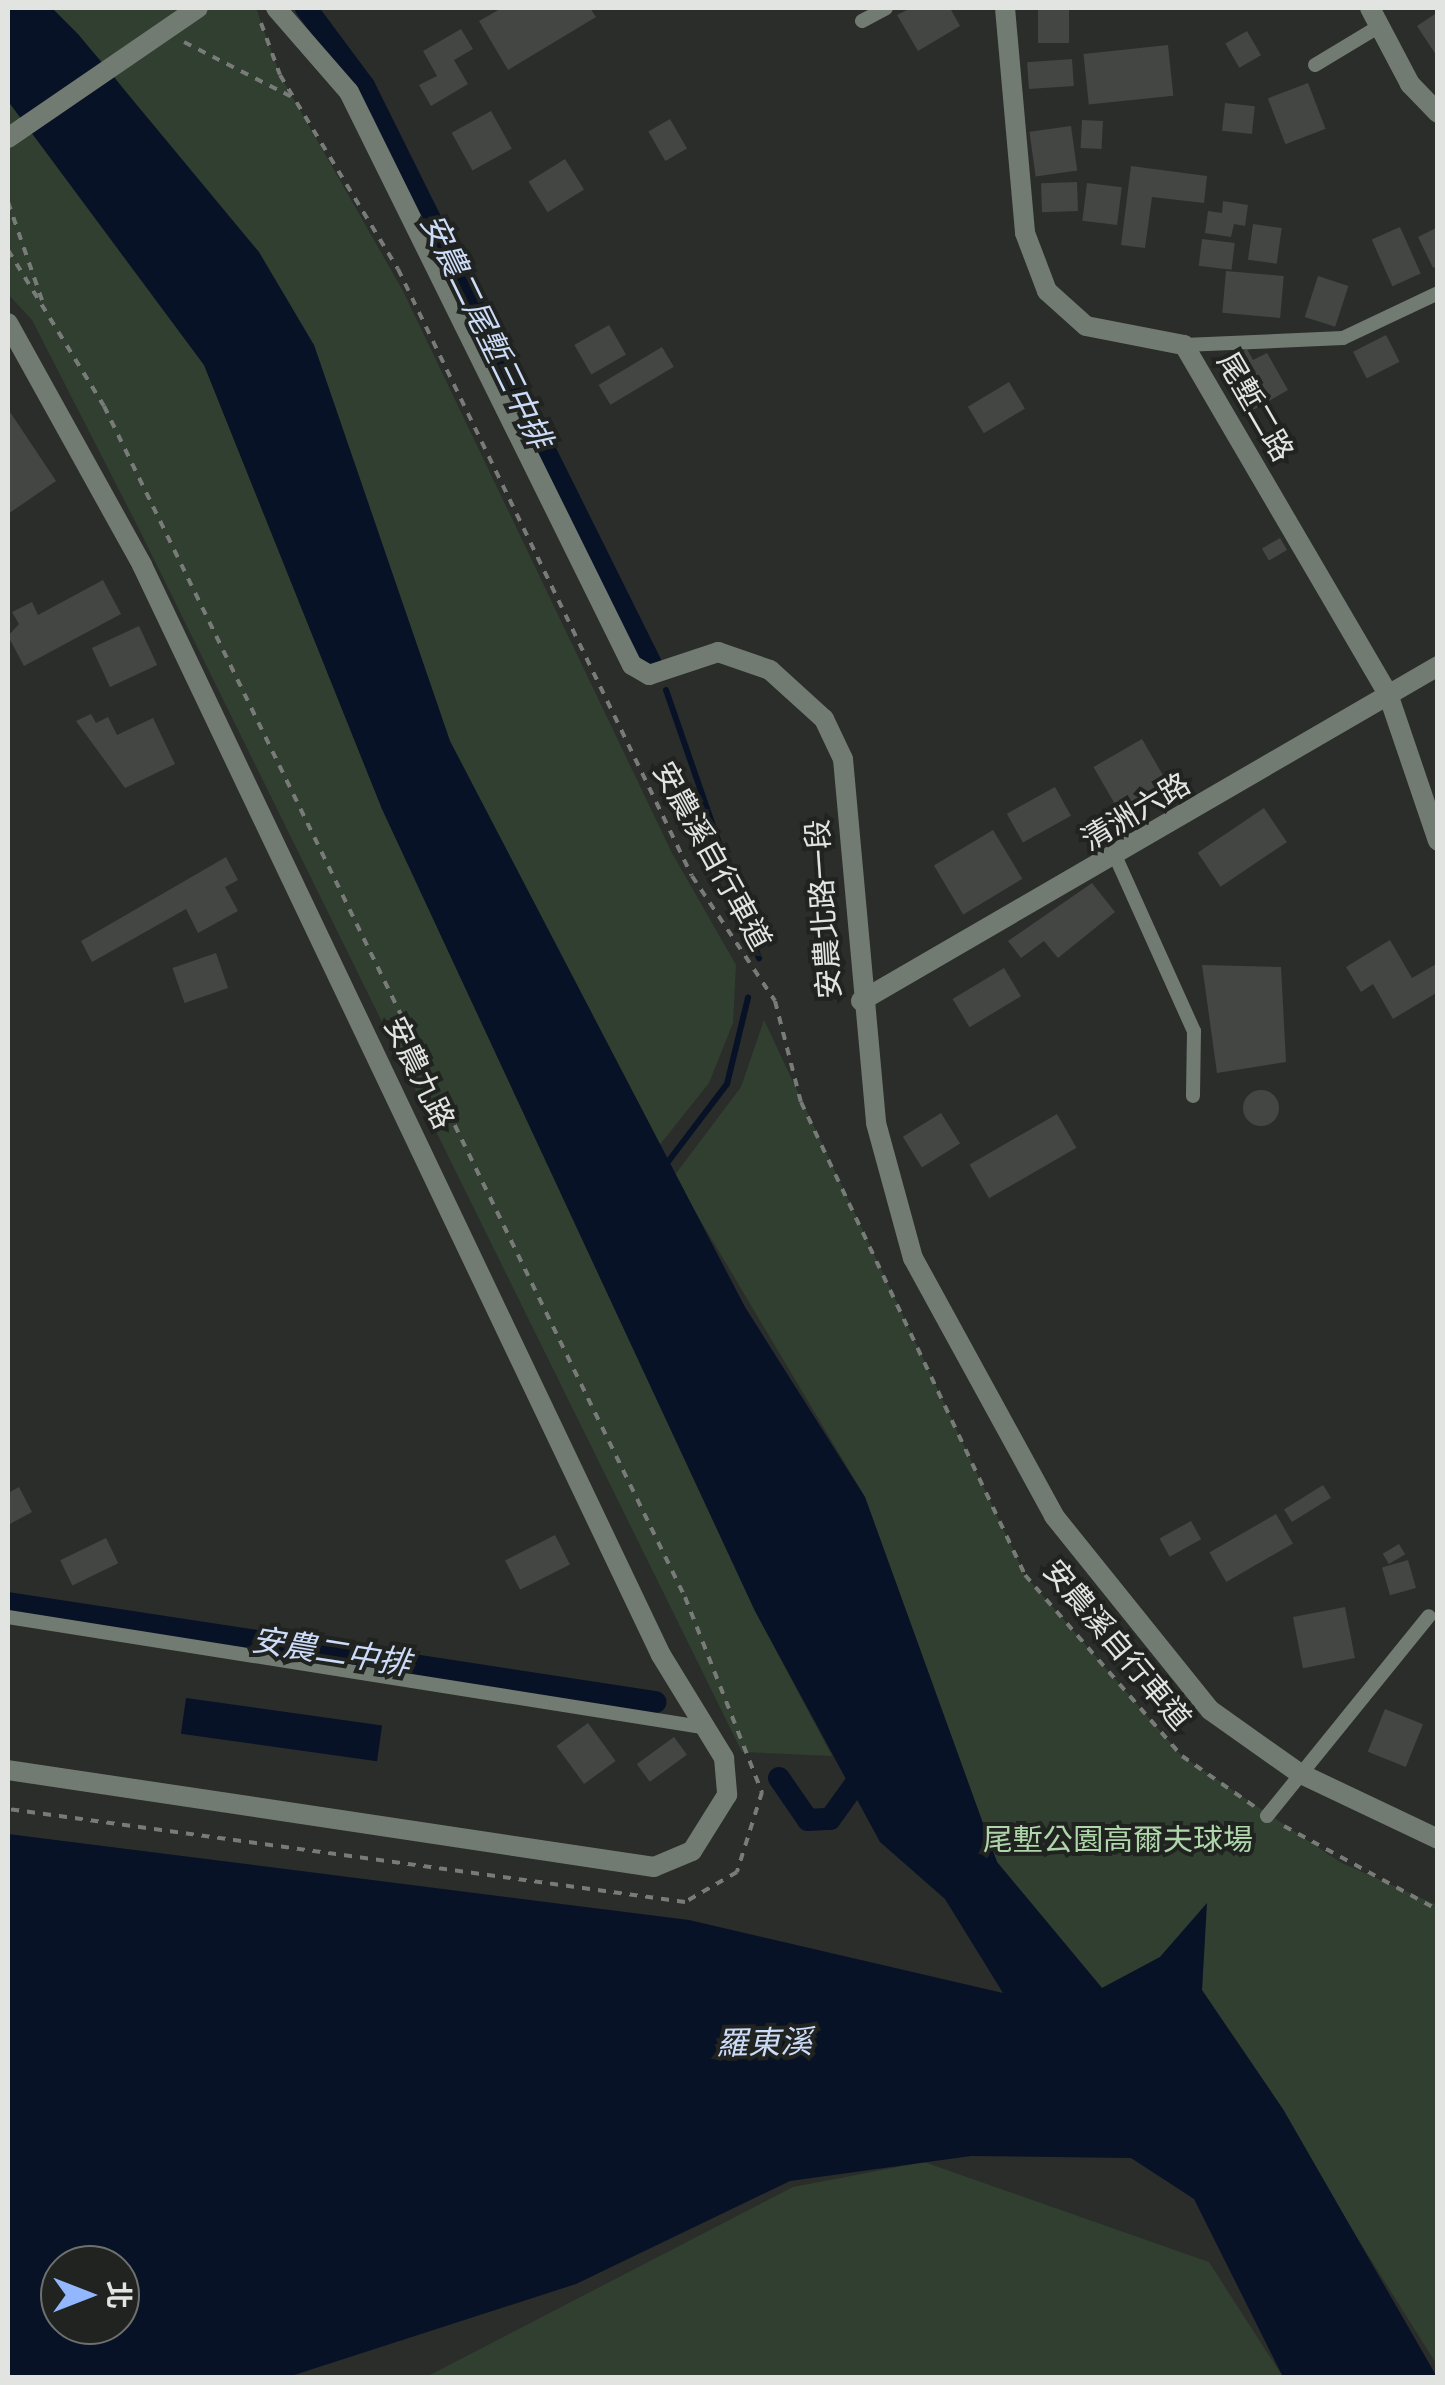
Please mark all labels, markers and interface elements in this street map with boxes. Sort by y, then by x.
water label: 安農二尾塹三中排 [413,208,559,454]
street label: 尾塹二路 [1209,346,1301,468]
street label: 安農溪自行車道 [645,755,779,957]
street label: 清洲六路 [1075,766,1197,858]
street label: 安農北路一段 [800,818,848,1000]
street label: 安農九路 [377,1011,461,1135]
street label: 安農溪自行車道 [1036,1553,1198,1737]
water label: 安農二中排 [249,1621,413,1683]
park label: 尾塹公園高爾夫球場 [983,1822,1253,1858]
water label: 羅東溪 [716,2023,812,2063]
north arrow [40,2245,140,2345]
text: 北 [98,2281,139,2309]

